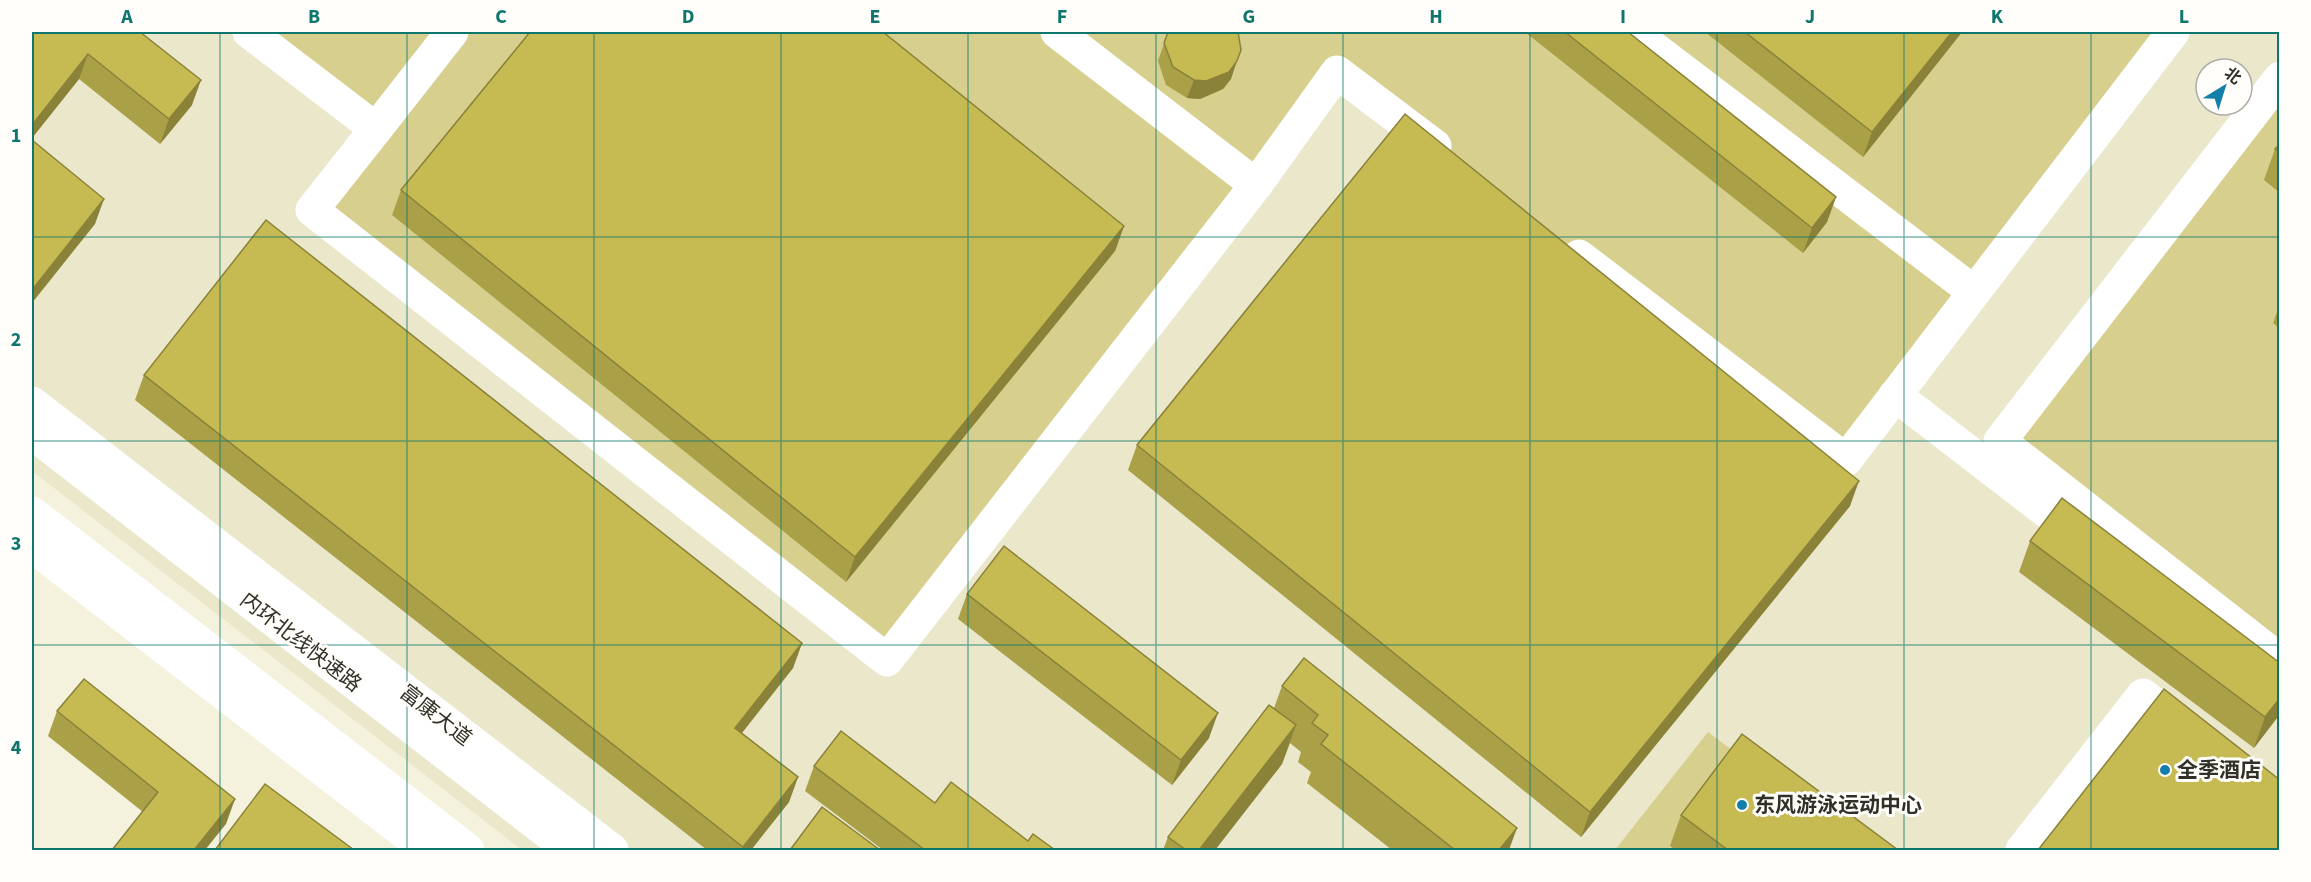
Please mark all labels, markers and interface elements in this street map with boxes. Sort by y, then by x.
text: A [120,3,133,31]
text: B [308,3,320,31]
text: C [495,3,507,31]
text: D [682,3,694,31]
text: E [870,3,880,31]
text: F [1057,3,1067,31]
text: G [1243,3,1255,31]
text: H [1429,3,1443,31]
text: I [1620,3,1626,31]
text: J [1805,3,1815,31]
text: K [1991,3,2004,31]
text: L [2179,3,2189,31]
north arrow [2194,57,2254,117]
text: 北 [2220,62,2246,90]
text: 1 [11,122,21,150]
text: 2 [11,326,21,354]
text: 3 [11,530,21,558]
street label: 内环北线快速路 [234,585,368,699]
street label: 富康大道 [394,677,478,753]
text: 4 [11,734,22,762]
place label: 全季酒店 [2177,755,2261,785]
marker: 全季酒店 [2158,763,2172,777]
place label: 东风游泳运动中心 [1754,790,1922,820]
marker: 东风游泳运动中心 [1735,798,1749,812]

